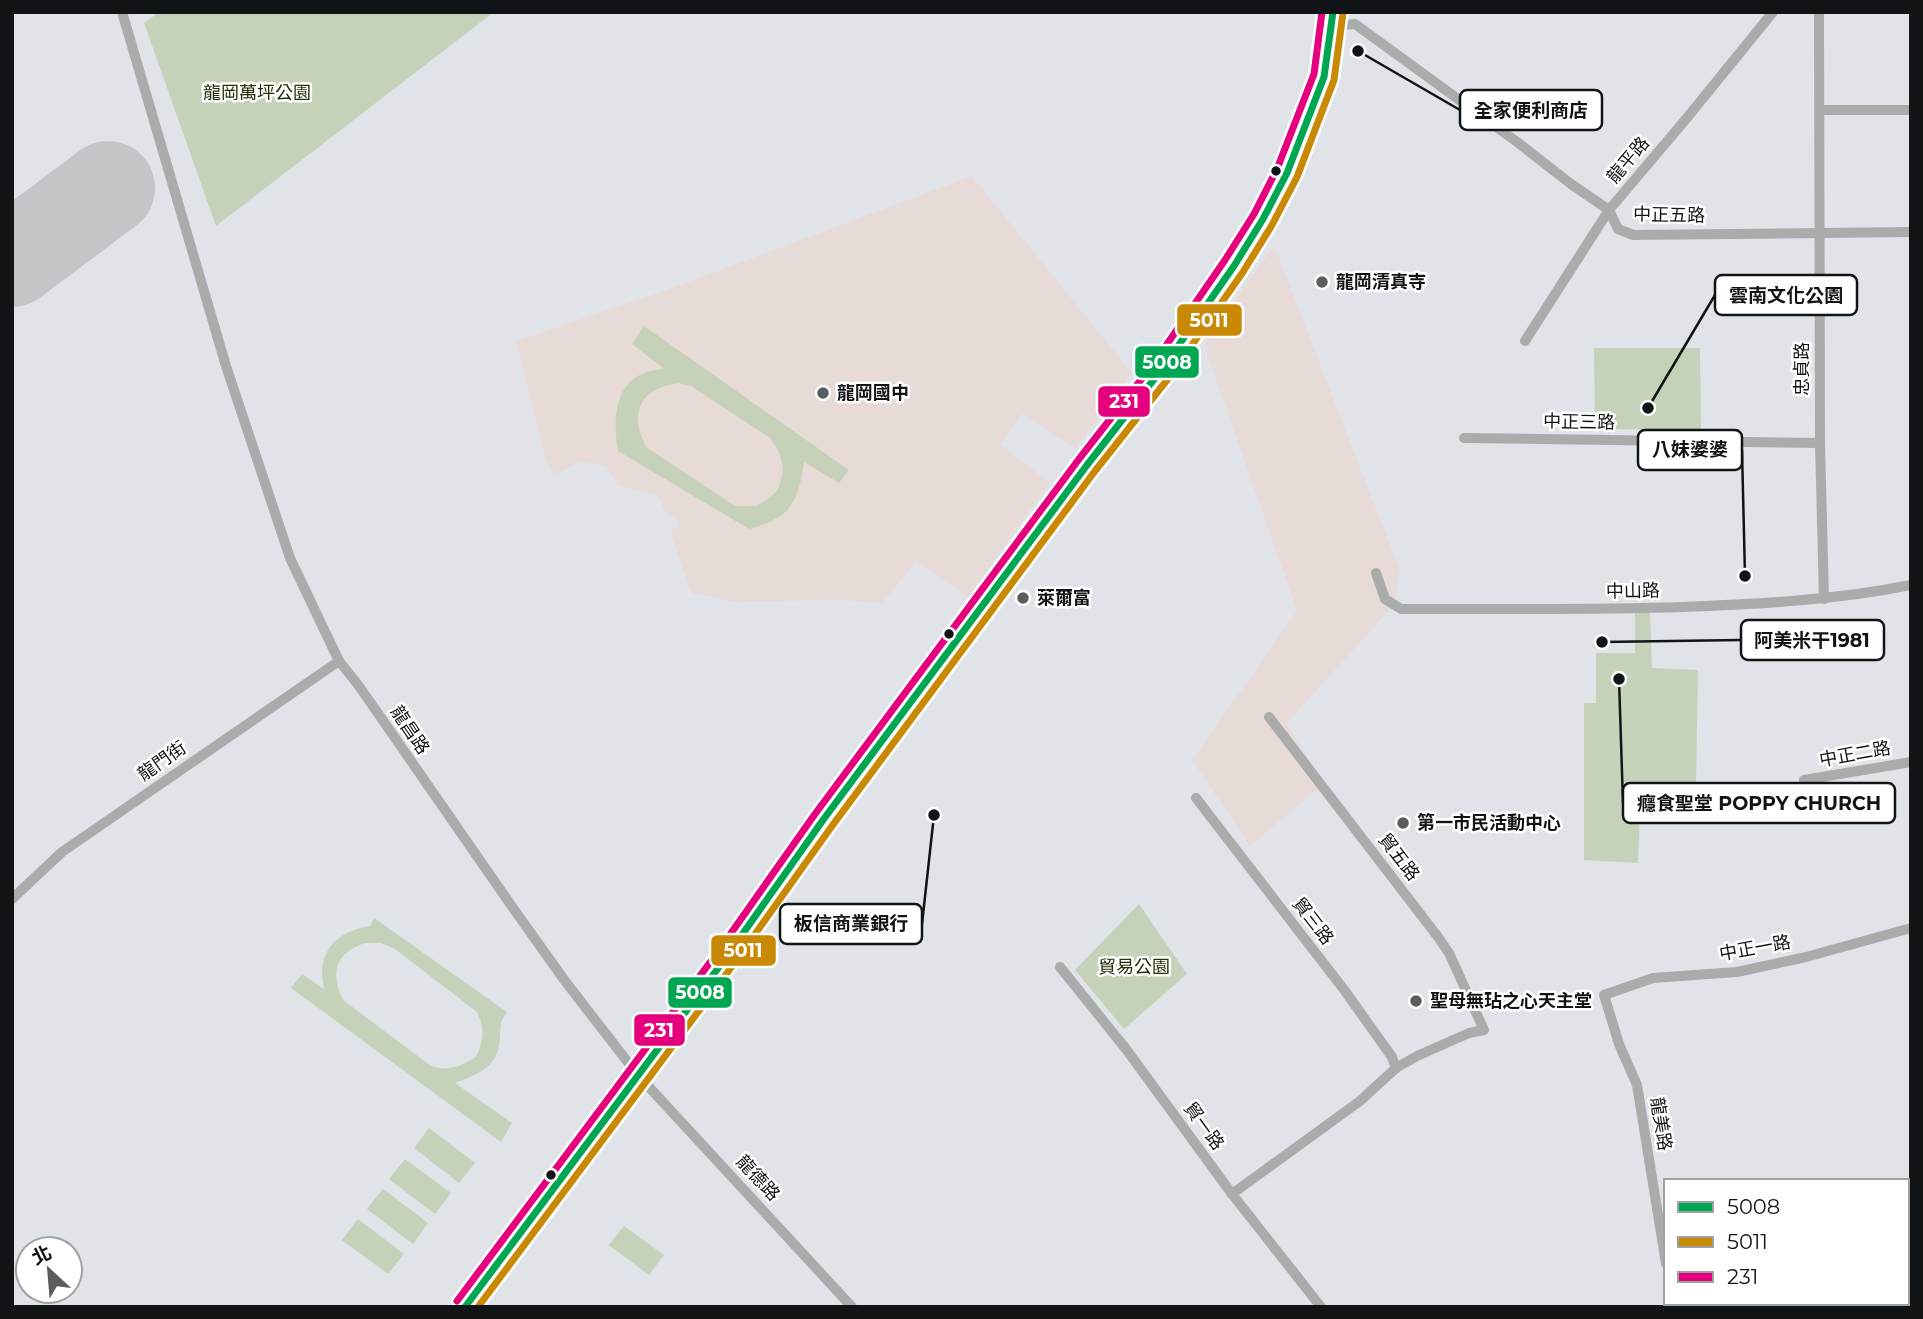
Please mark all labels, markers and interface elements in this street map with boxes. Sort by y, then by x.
park label: 龍岡萬坪公園 [203,82,311,104]
callout: 全家便利商店 [1460,90,1602,130]
text: 全家便利商店 [1474,99,1588,122]
street label: 龍平路 [1602,132,1654,188]
unlabelled marker [1269,164,1283,178]
street label: 中正五路 [1633,203,1705,227]
place label: 龍岡清真寺 [1336,271,1426,293]
marker: 龍岡清真寺 [1314,274,1330,290]
callout: 雲南文化公園 [1715,275,1857,315]
text: 雲南文化公園 [1729,284,1843,307]
line badge: 5011 [1176,303,1243,337]
text: 5011 [1189,309,1229,332]
street label: 忠貞路 [1791,342,1813,396]
line badge: 5008 [1134,345,1200,379]
text: 5008 [1142,351,1192,374]
place label: 龍岡國中 [837,382,909,404]
marker: 龍岡國中 [815,385,831,401]
line badge: 231 [1097,385,1151,418]
text: 231 [1109,390,1139,413]
street label: 中正三路 [1543,410,1615,434]
callout: 八妹婆婆 [1638,430,1742,470]
text: 八妹婆婆 [1652,438,1728,461]
street label: 中山路 [1606,580,1660,602]
place label: 萊爾富 [1037,587,1091,609]
marker: 萊爾富 [1015,590,1031,606]
callout: 阿美米干1981 [1741,620,1884,660]
unlabelled marker [942,627,956,641]
text: 阿美米干1981 [1754,629,1870,652]
street label: 龍昌路 [386,701,434,759]
street label: 龍門街 [134,737,190,785]
street label: 中正二路 [1818,737,1892,771]
callout: 癮食聖堂 POPPY CHURCH [1623,783,1895,823]
text: 癮食聖堂 POPPY CHURCH [1637,792,1881,815]
place label: 第一市民活動中心 [1417,812,1561,834]
marker: 第一市民活動中心 [1395,815,1411,831]
street label: 貿五路 [1374,829,1424,885]
street label: 貿三路 [1288,893,1338,949]
callout: 板信商業銀行 [780,904,922,944]
text: 板信商業銀行 [794,912,908,935]
street label: 中正一路 [1718,931,1792,965]
line badge: 5011 [710,934,777,967]
text: 5011 [723,939,763,962]
park label: 貿易公園 [1098,956,1170,978]
line badge: 5008 [667,976,733,1009]
text: 5008 [675,981,725,1004]
place label: 聖母無玷之心天主堂 [1430,990,1592,1012]
marker: 聖母無玷之心天主堂 [1408,993,1424,1009]
line badge: 231 [633,1013,686,1047]
text: 231 [644,1019,674,1042]
street label: 龍美路 [1646,1096,1676,1152]
street label: 貿一路 [1179,1098,1229,1154]
street label: 龍德路 [732,1151,784,1205]
unlabelled marker [544,1168,558,1182]
legend [1664,1179,1909,1305]
text: 5008 [1727,1194,1780,1219]
text: 5011 [1727,1229,1768,1254]
north arrow [14,1235,84,1305]
text: 北 [28,1241,55,1270]
text: 231 [1727,1264,1758,1289]

